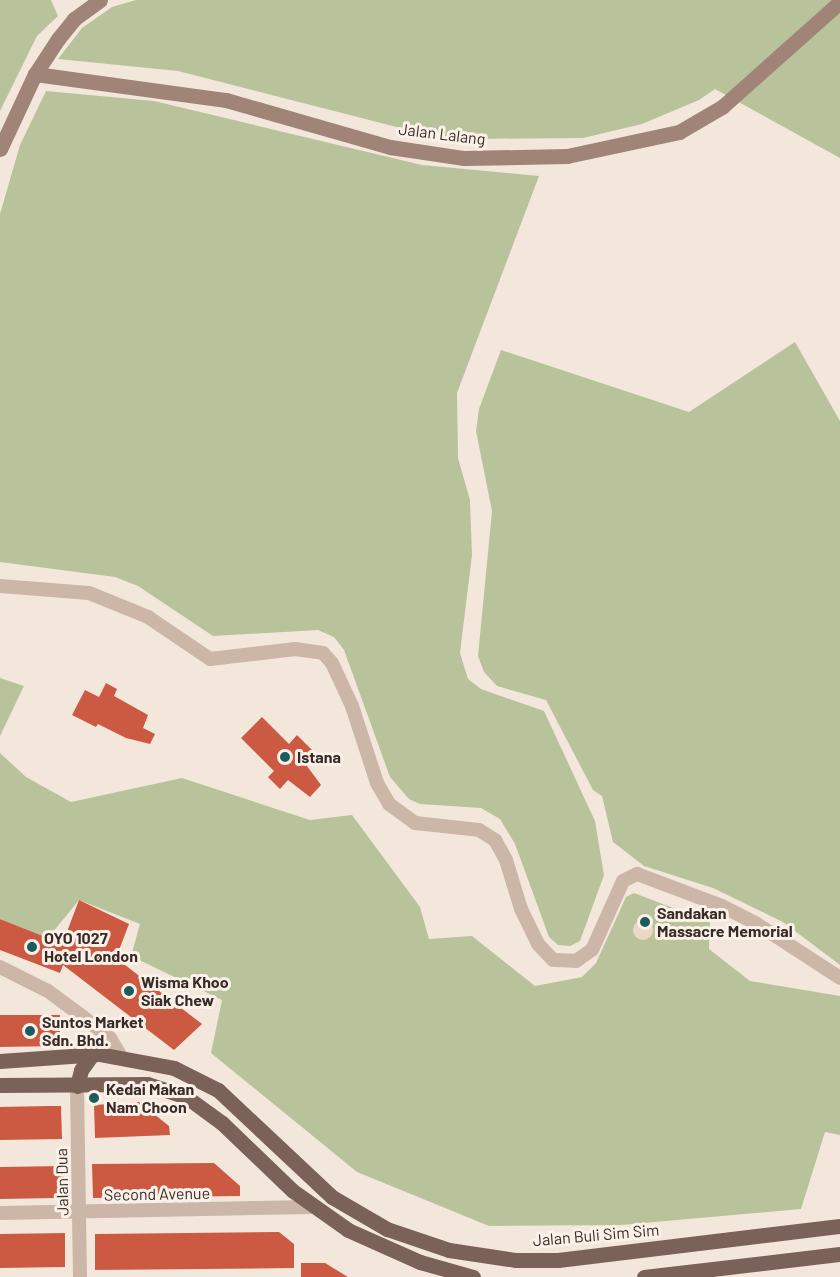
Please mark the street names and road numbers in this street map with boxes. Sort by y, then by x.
street label: Jalan Lalang [397,119,487,149]
street label: Jalan Dua [52,1148,72,1216]
street label: Second Avenue [104,1183,210,1205]
street label: Jalan Buli Sim Sim [532,1220,660,1250]

